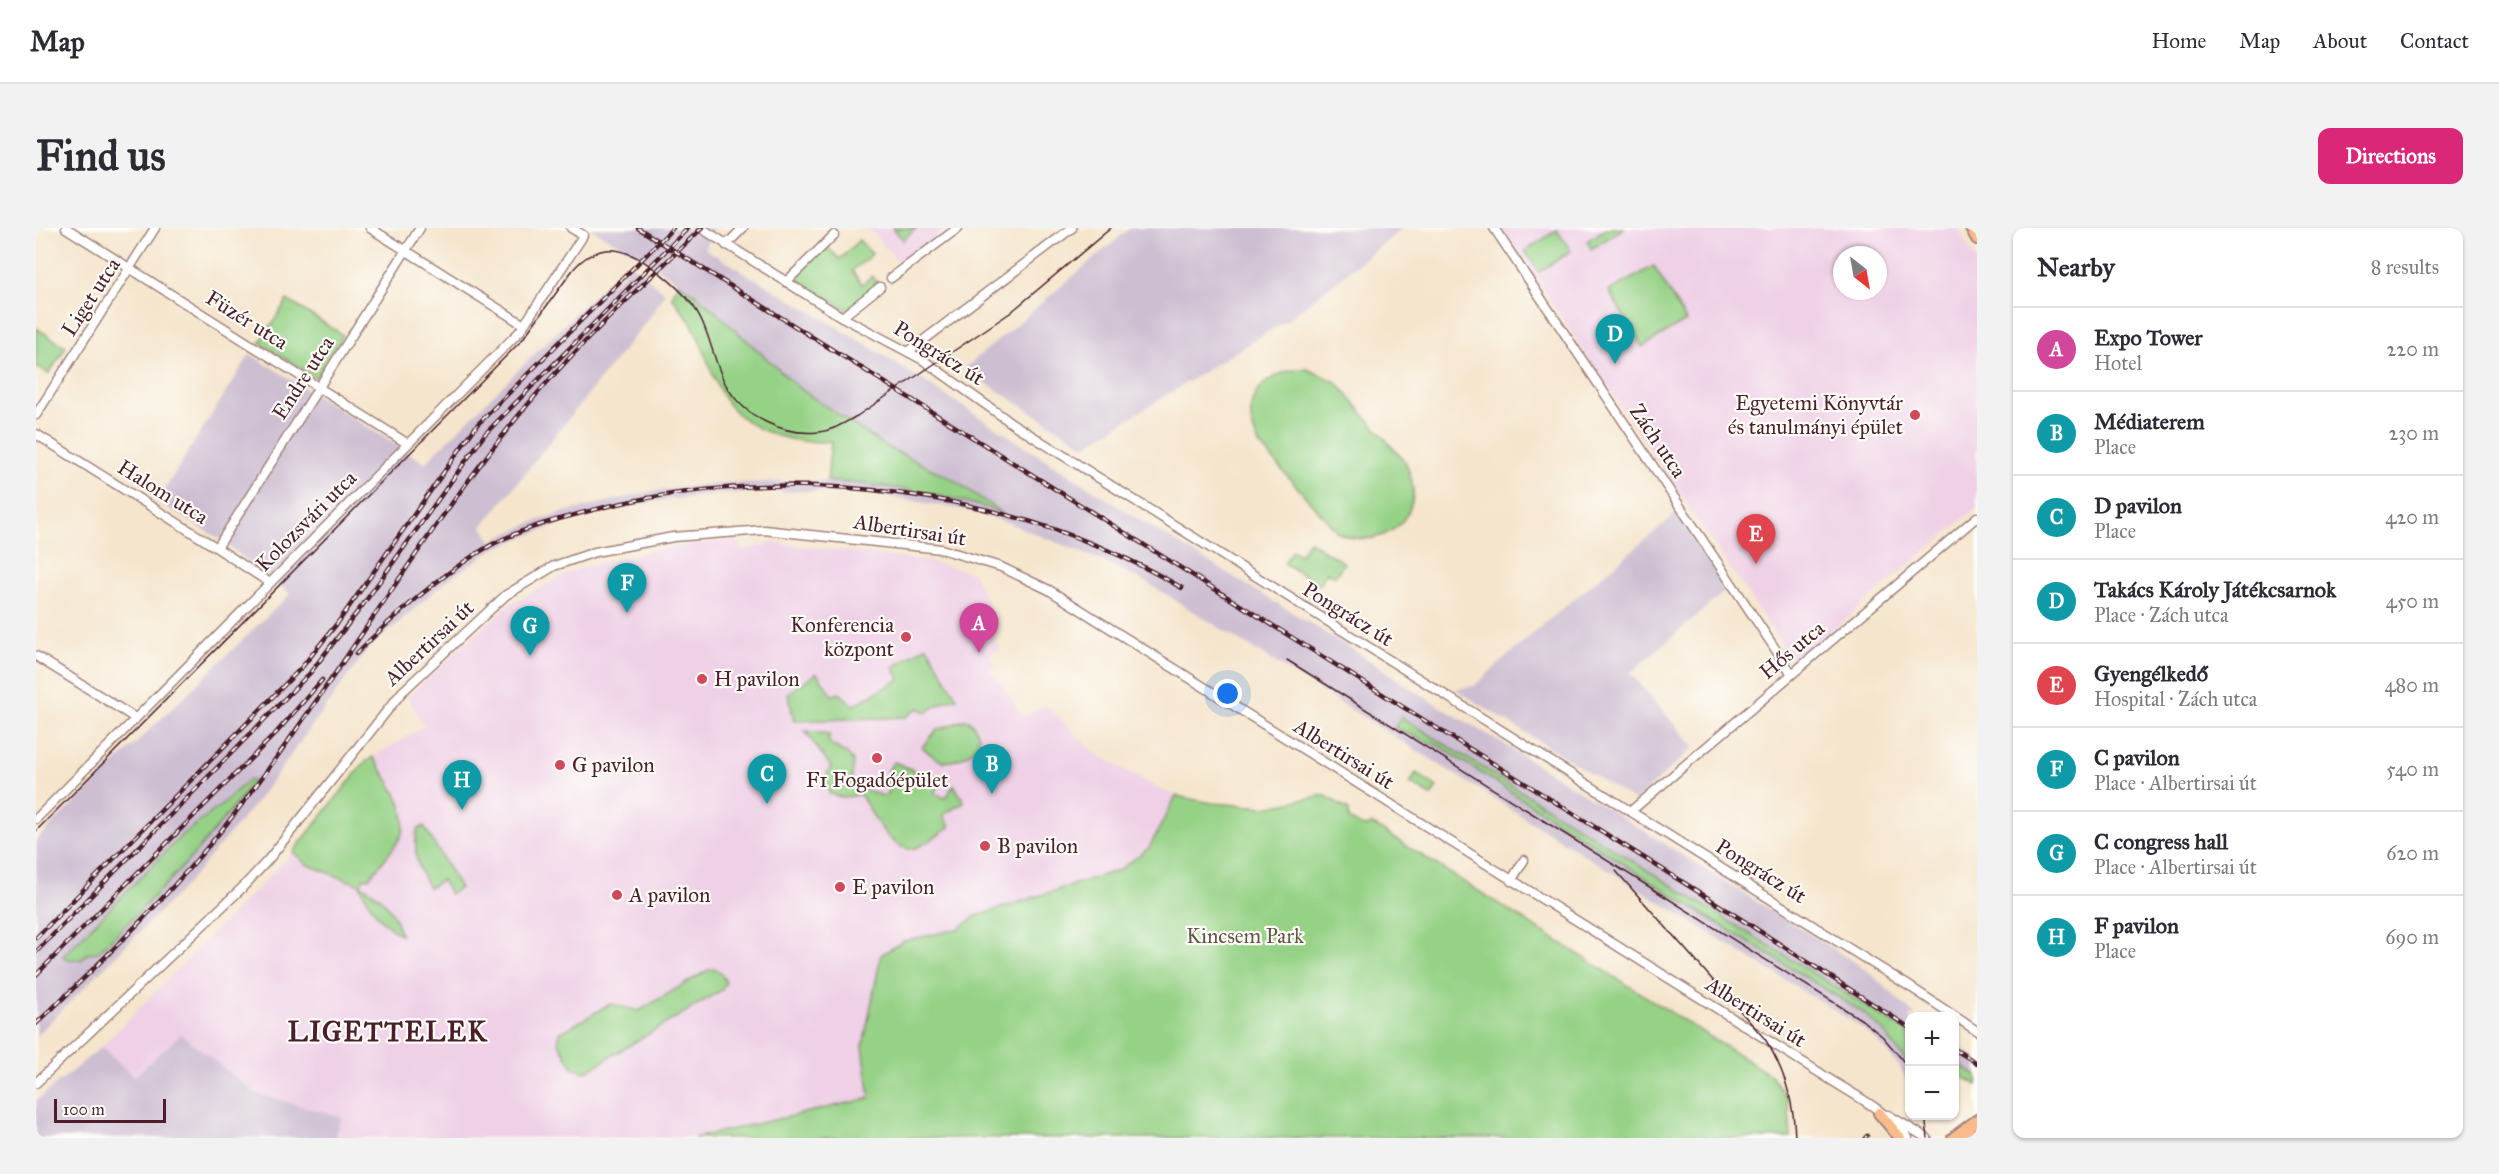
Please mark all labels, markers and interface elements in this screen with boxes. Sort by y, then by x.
text: Map [30,24,85,59]
text: Home [2151,28,2206,54]
text: Map [2239,28,2280,54]
text: About [2313,28,2367,54]
text: Contact [2400,28,2469,54]
button: Directions [2318,128,2463,184]
text: Find us [36,130,166,182]
north arrow [1833,246,1887,300]
text: Nearby [2037,251,2115,283]
street label: Liget utca [56,253,126,341]
text: 8 results [2371,255,2439,279]
street label: Füzér utca [201,285,293,355]
pin: D [1596,314,1634,364]
street label: Pongrácz út [889,315,990,391]
text: Expo Tower [2094,324,2203,351]
street label: Endre utca [266,331,340,425]
text: A [2050,337,2063,361]
text: 220 m [2387,337,2439,361]
text: Hotel [2094,351,2142,375]
place label: Egyetemi Könyvtár és tanulmányi épület [1728,390,1904,440]
street label: Zách utca [1624,399,1692,483]
marker: Egyetemi Könyvtár és tanulmányi épület [1908,408,1922,422]
text: Médiaterem [2094,408,2205,435]
text: B [2050,421,2063,445]
text: 230 m [2388,421,2439,445]
text: Place [2094,435,2136,459]
street label: Halom utca [113,454,213,530]
street label: Kolozsvári utca [250,465,362,577]
text: D pavilon [2094,492,2182,519]
text: C [2050,505,2063,529]
text: 420 m [2385,505,2439,529]
street label: Albertirsai út [851,508,968,552]
pin: E [1736,514,1776,564]
text: Place [2094,519,2136,543]
pin: F [608,564,646,613]
street label: Pongrácz út [1298,576,1399,652]
text: Takács Károly Játékcsarnok [2094,576,2336,603]
text: D [2049,589,2064,613]
text: 450 m [2386,589,2439,613]
street label: Albertirsai út [378,595,480,692]
text: Place · Zách utca [2094,603,2228,627]
pin: A [960,604,998,653]
pin: G [510,606,550,656]
place label: Konferencia központ [790,612,895,662]
street label: Hős utca [1754,615,1830,685]
marker: Konferencia központ [899,630,913,644]
text: Gyengélkedő [2094,660,2208,687]
place label: H pavilon [714,666,800,692]
marker: H pavilon [695,672,709,686]
text: E [2049,673,2064,697]
text: 480 m [2384,673,2439,697]
your location [1213,679,1242,708]
text: Hospital · Zách utca [2094,687,2257,711]
street label: Albertirsai út [1288,712,1399,795]
pin: B [972,744,1012,794]
text: C pavilon [2094,744,2180,771]
marker: F1 Fogadóépület [870,751,884,765]
place label: G pavilon [572,752,655,778]
pin: C [748,754,786,804]
text: F [2050,757,2063,781]
text: 540 m [2386,757,2439,781]
marker: G pavilon [553,758,567,772]
pin: H [442,760,482,810]
place label: F1 Fogadóépület [806,767,949,793]
text: Place · Albertirsai út [2094,771,2257,795]
text: C congress hall [2094,828,2228,855]
place label: B pavilon [997,833,1078,859]
street label: Pongrácz út [1711,833,1812,909]
marker: B pavilon [978,839,992,853]
text: G [2049,841,2064,865]
text: 620 m [2386,841,2439,865]
text: Place · Albertirsai út [2094,855,2257,879]
place label: E pavilon [852,874,934,900]
marker: E pavilon [833,880,847,894]
place label: A pavilon [628,882,710,908]
marker: A pavilon [610,888,624,902]
text: F pavilon [2094,912,2179,939]
park label: Kincsem Park [1186,923,1304,949]
text: H [2048,925,2065,949]
text: 690 m [2385,925,2439,949]
text: Place [2094,939,2136,963]
street label: Albertirsai út [1700,970,1811,1053]
map controls [1905,1012,1959,1120]
button: + [1905,1012,1959,1066]
district label: LIGETTELEK [288,1015,489,1048]
button: − [1905,1066,1959,1120]
scale bar [54,1096,166,1124]
text: 100 m [63,1100,105,1119]

